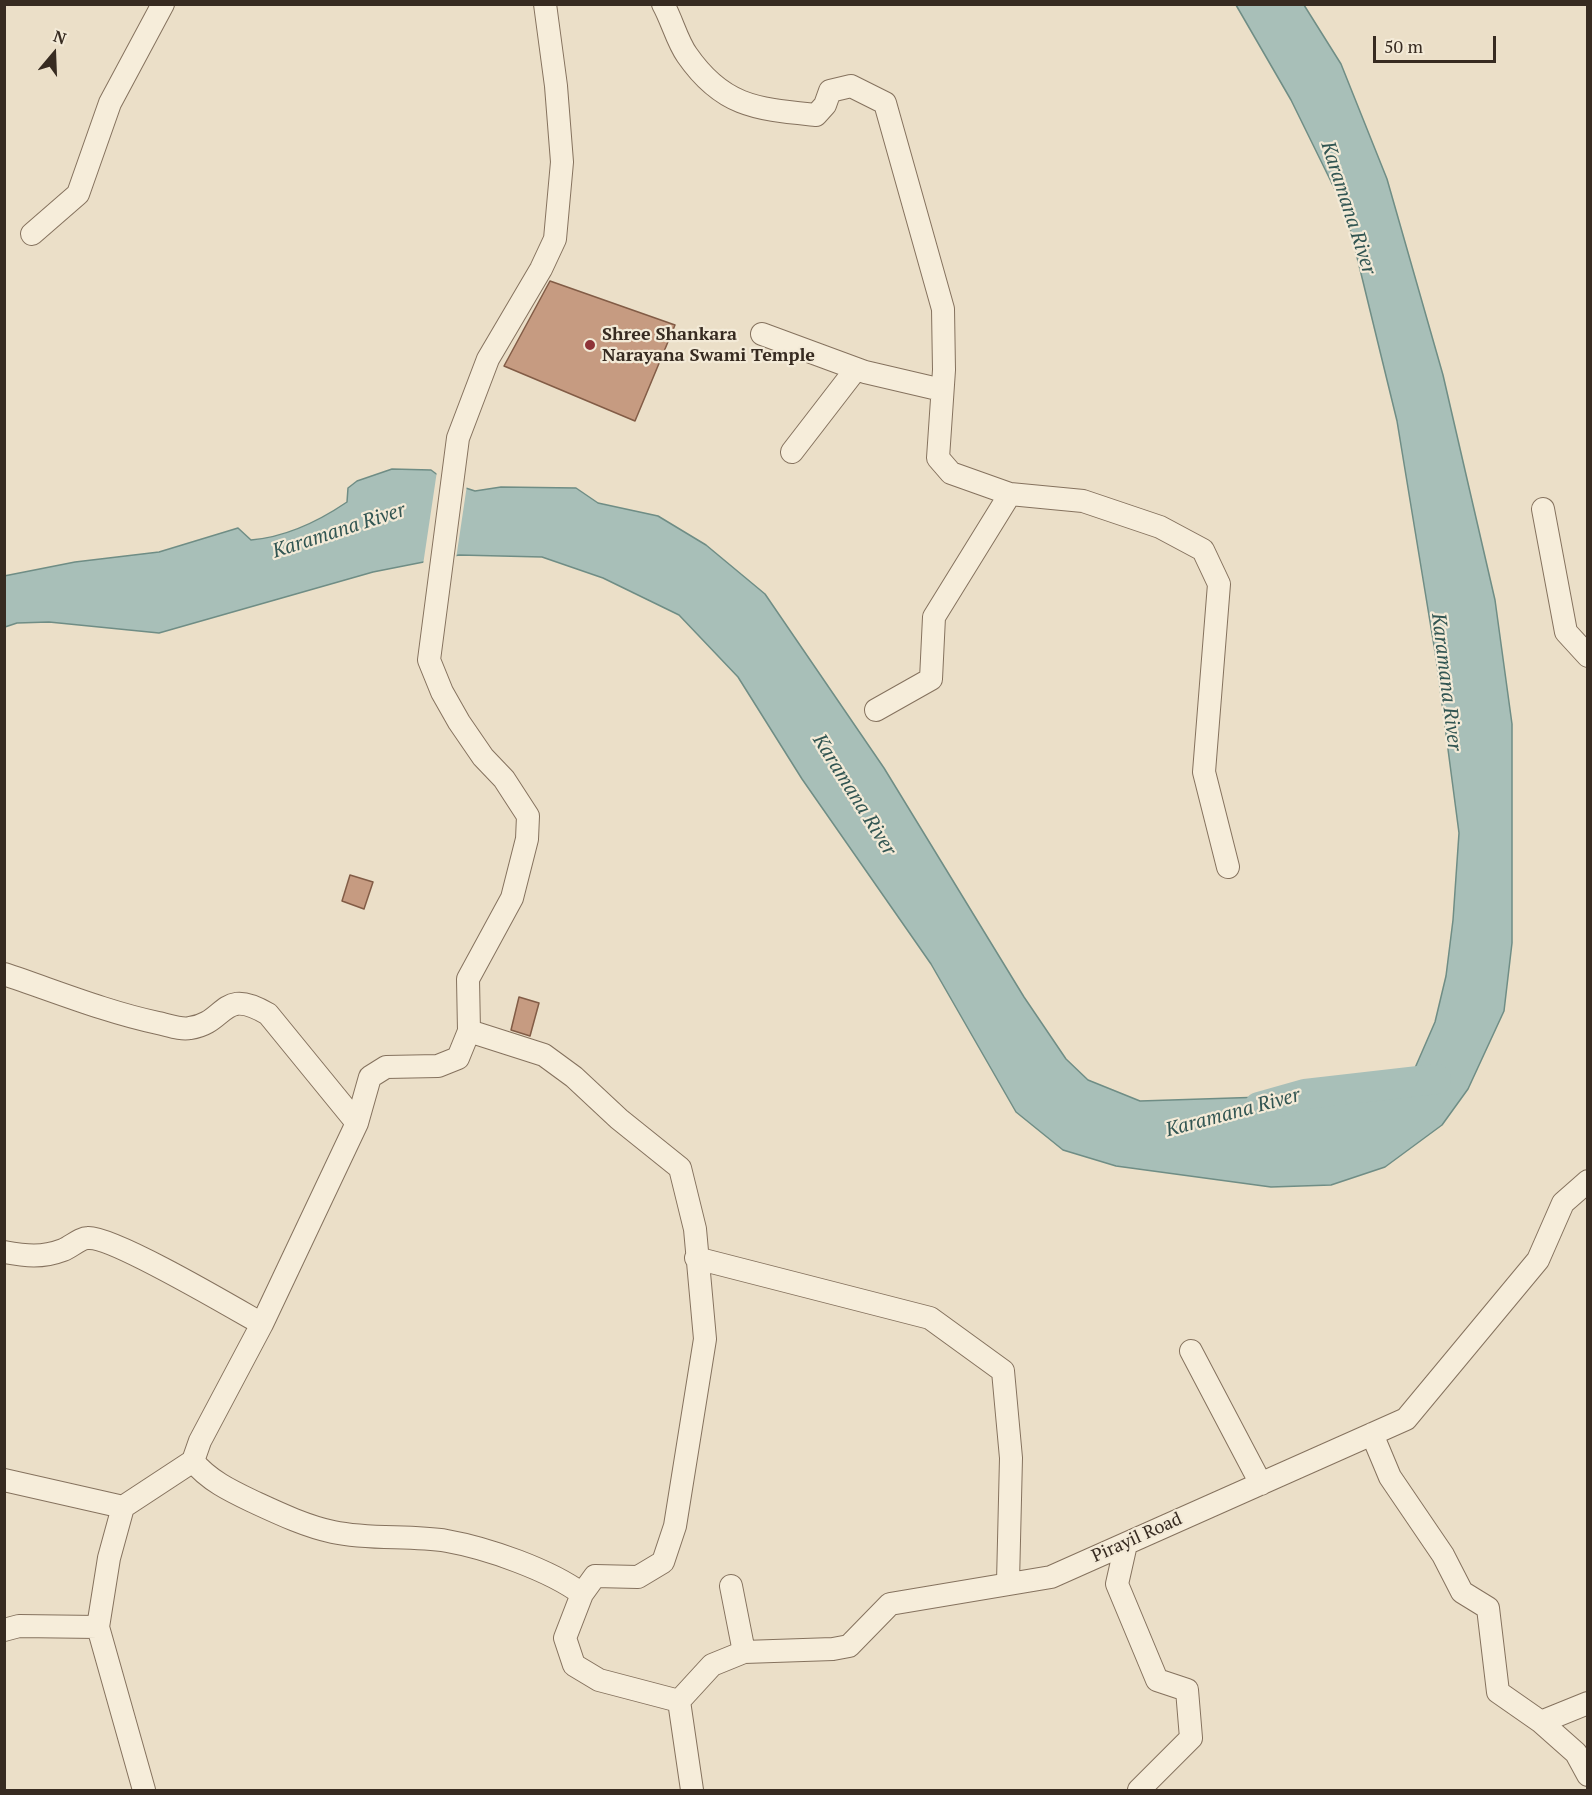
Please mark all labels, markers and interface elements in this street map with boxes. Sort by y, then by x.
north arrow [24,24,84,84]
scale bar [1376,24,1499,62]
text: N [51,25,69,49]
text: 50 m [1384,34,1423,58]
water label: Karamana River [1315,139,1381,277]
place label: Shree Shankara Narayana Swami Temple [602,324,815,366]
marker: Shree Shankara Narayana Swami Temple [583,338,597,352]
water label: Karamana River [270,498,408,564]
water label: Karamana River [1426,612,1466,752]
water label: Karamana River [807,730,901,860]
water label: Karamana River [1163,1084,1303,1142]
street label: Pirayil Road [1088,1508,1186,1568]

